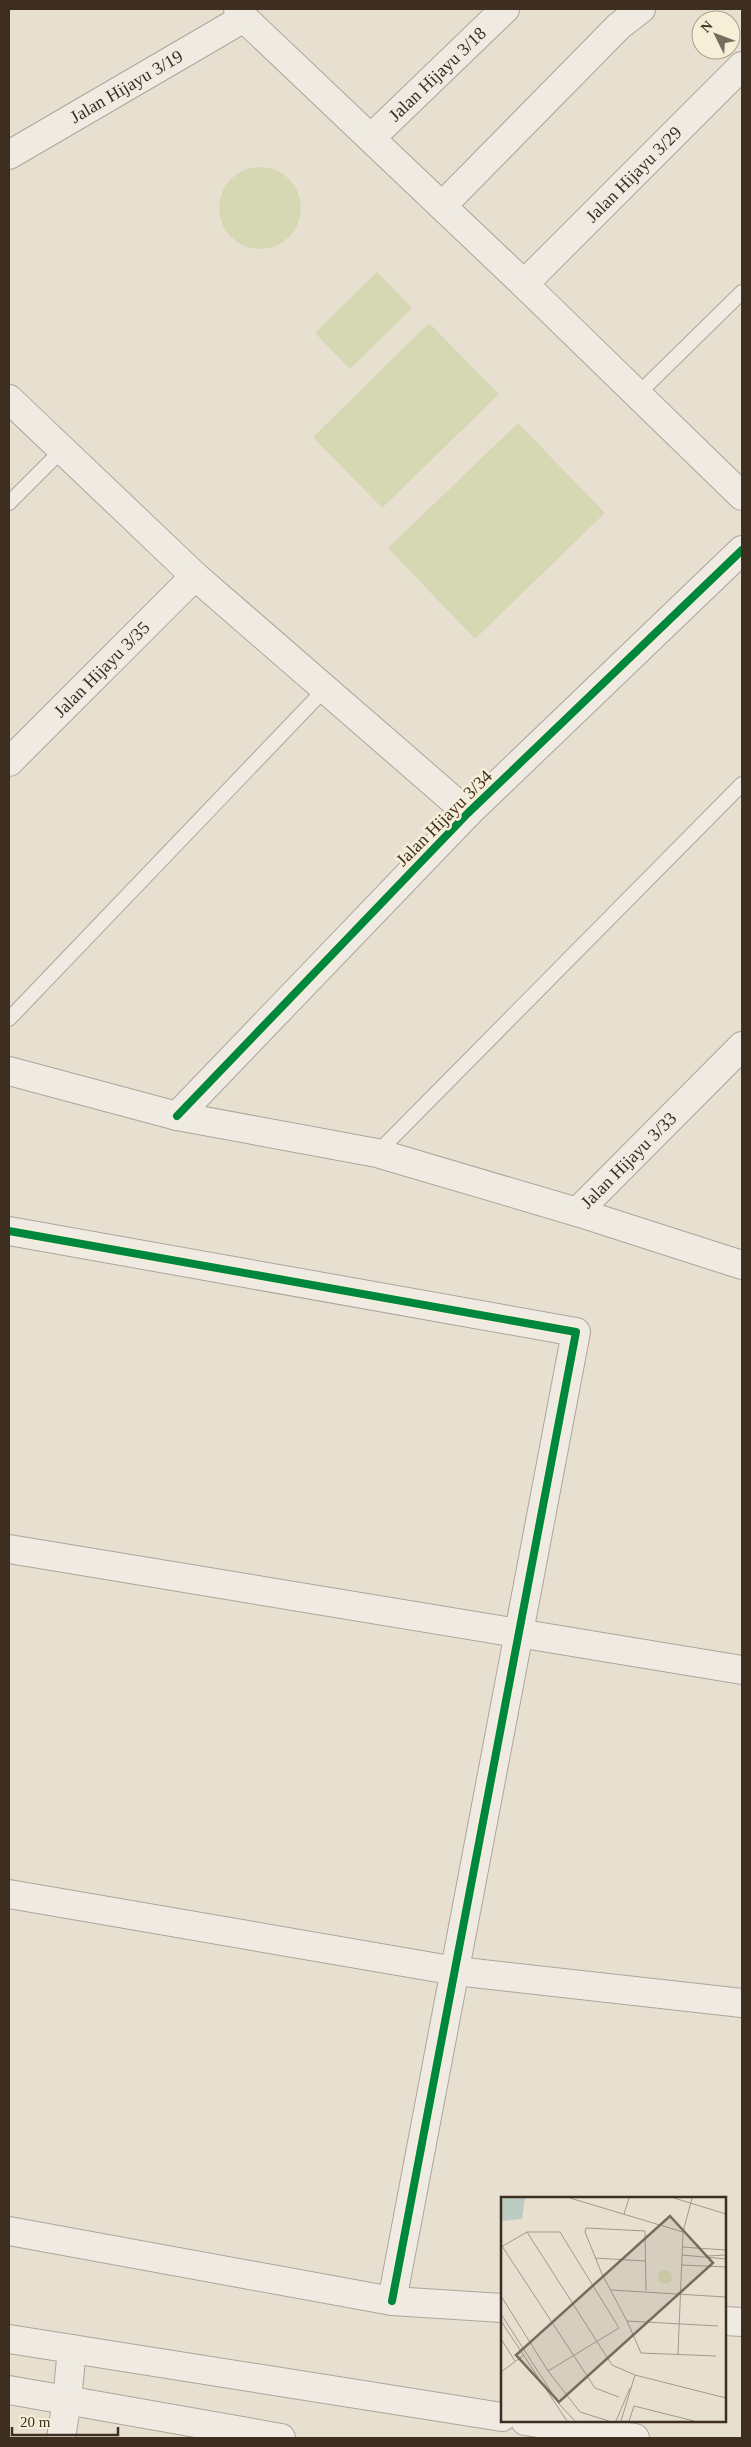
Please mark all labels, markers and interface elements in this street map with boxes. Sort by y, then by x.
north arrow [691,10,741,60]
text: N [698,18,716,35]
street label: Jalan Hijayu 3/18 [385,23,490,125]
street label: Jalan Hijayu 3/19 [67,46,186,127]
street label: Jalan Hijayu 3/29 [582,122,686,226]
street label: Jalan Hijayu 3/35 [50,617,154,721]
street label: Jalan Hijayu 3/34 [392,766,496,870]
street label: Jalan Hijayu 3/33 [577,1108,680,1212]
inset map [501,2197,726,2422]
scale bar [12,2404,119,2436]
text: 20 m [20,2414,51,2430]

